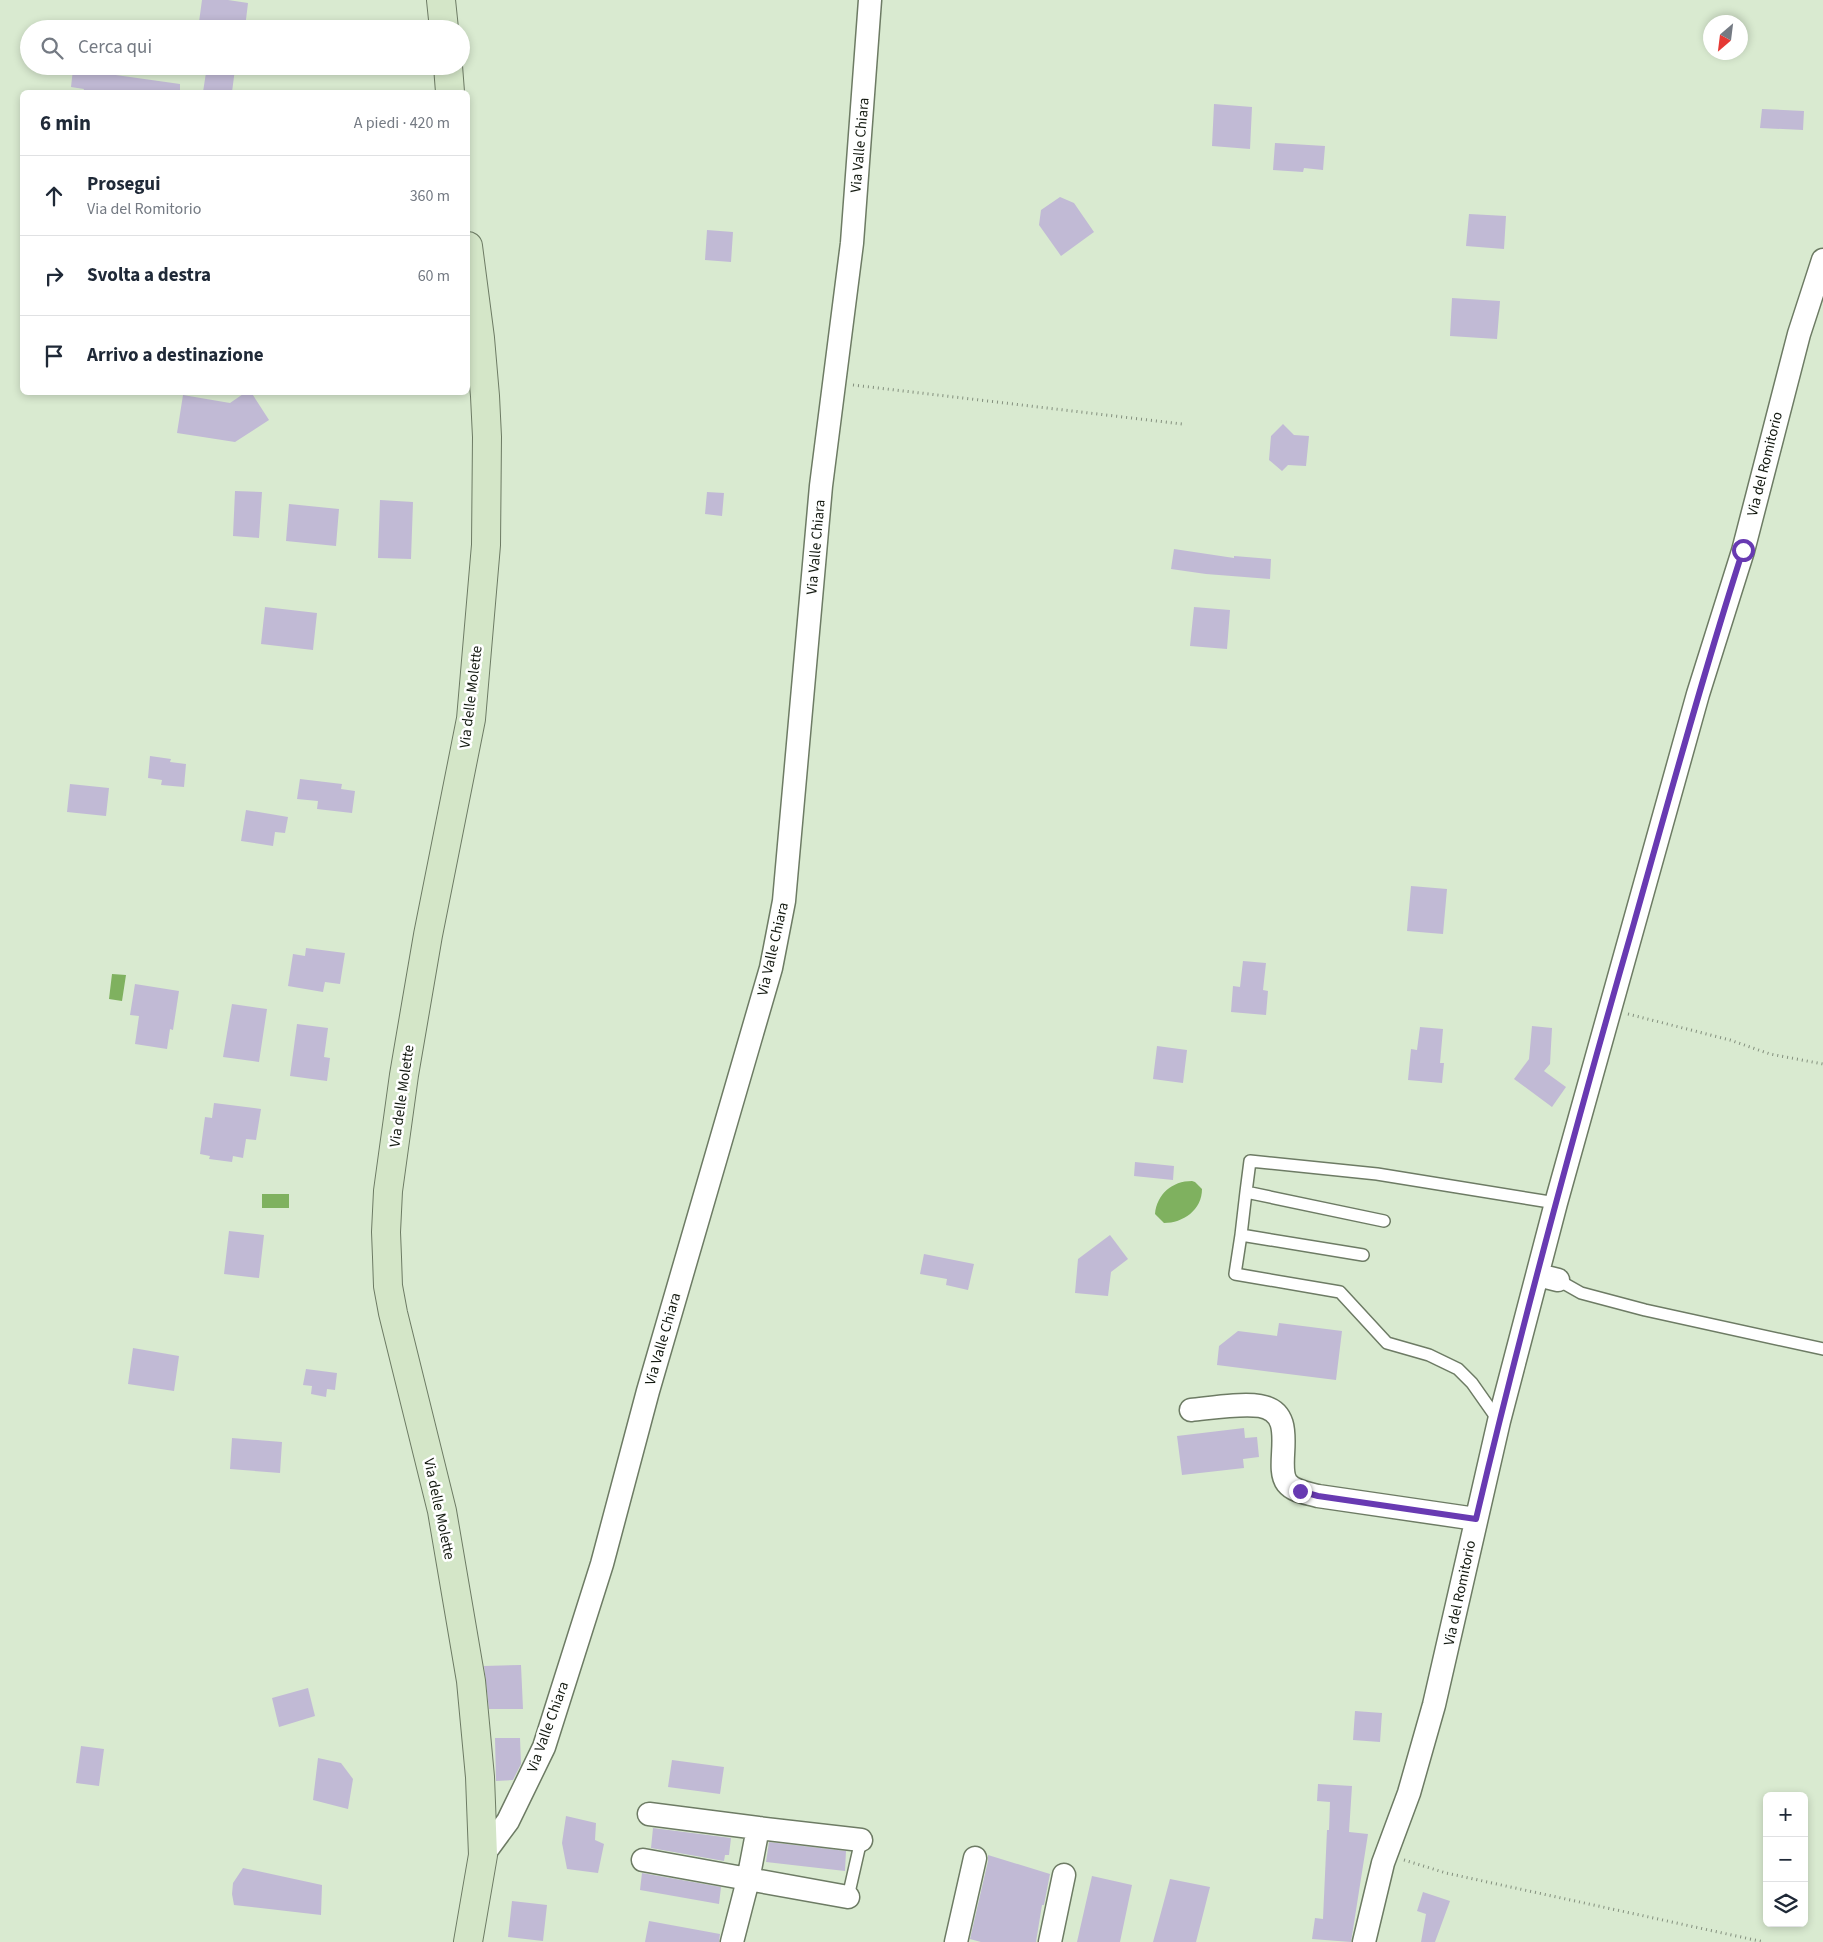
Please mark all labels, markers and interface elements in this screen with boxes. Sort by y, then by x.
north arrow [1703,15,1748,60]
search box [20,20,470,75]
icon: search [38,34,66,62]
text: Cerca qui [78,34,152,61]
street label: Via Valle Chiara [845,97,875,193]
text: 6 min [40,108,91,138]
text: A piedi · 420 m [354,112,450,134]
text: Prosegui [87,171,160,198]
icon: ahead [40,182,68,210]
text: 360 m [410,185,450,207]
text: Via del Romitorio [87,198,201,220]
icon: right [40,262,68,290]
text: Svolta a destra [87,262,211,289]
text: 60 m [418,265,450,287]
icon: arrive [40,342,68,370]
text: Arrivo a destinazione [87,342,264,369]
street label: Via del Romitorio [1742,409,1788,519]
street label: Via Valle Chiara [801,499,831,595]
route start [1732,539,1755,562]
street label: Via delle Molette [454,645,488,749]
street label: Via Valle Chiara [752,900,794,998]
street label: Via delle Molette [384,1044,420,1148]
street label: Via Valle Chiara [640,1290,686,1388]
street label: Via delle Molette [418,1456,460,1562]
route end [1289,1480,1312,1503]
street label: Via del Romitorio [1439,1538,1481,1648]
street label: Via Valle Chiara [522,1679,574,1775]
map controls [1763,1792,1808,1927]
button: + [1763,1792,1808,1837]
button: − [1763,1837,1808,1882]
button: layers [1763,1882,1808,1927]

